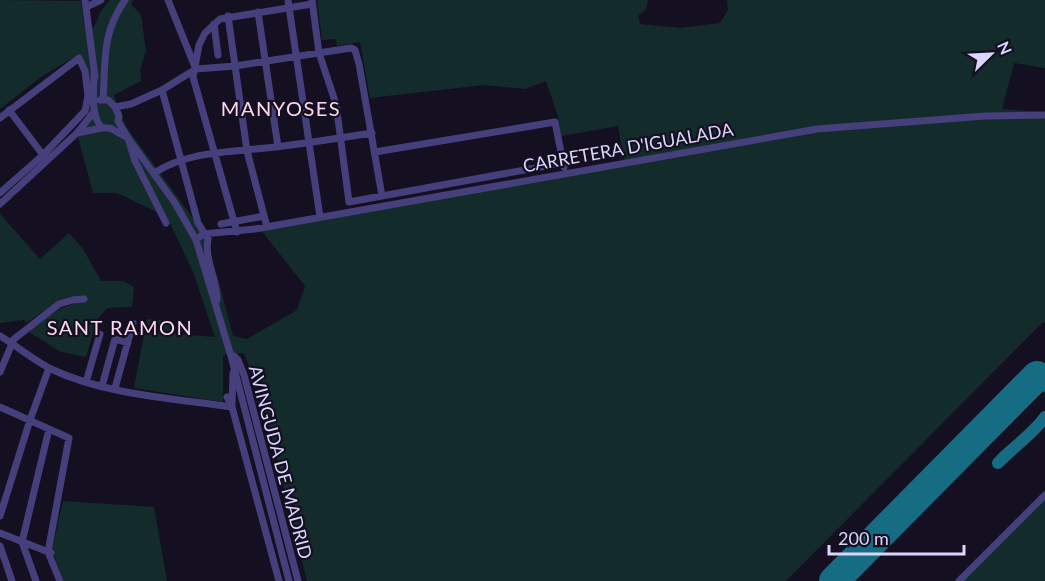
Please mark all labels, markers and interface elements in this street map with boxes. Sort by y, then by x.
north arrow [961,24,1021,84]
text: N [994,38,1016,57]
district label: MANYOSES [221,96,341,120]
street label: CARRETERA D'IGUALADA [521,118,736,176]
district label: SANT RAMON [47,315,193,339]
street label: AVINGUDA DE MADRID [245,363,317,561]
scale bar [829,518,964,556]
text: 200 m [838,527,889,549]

